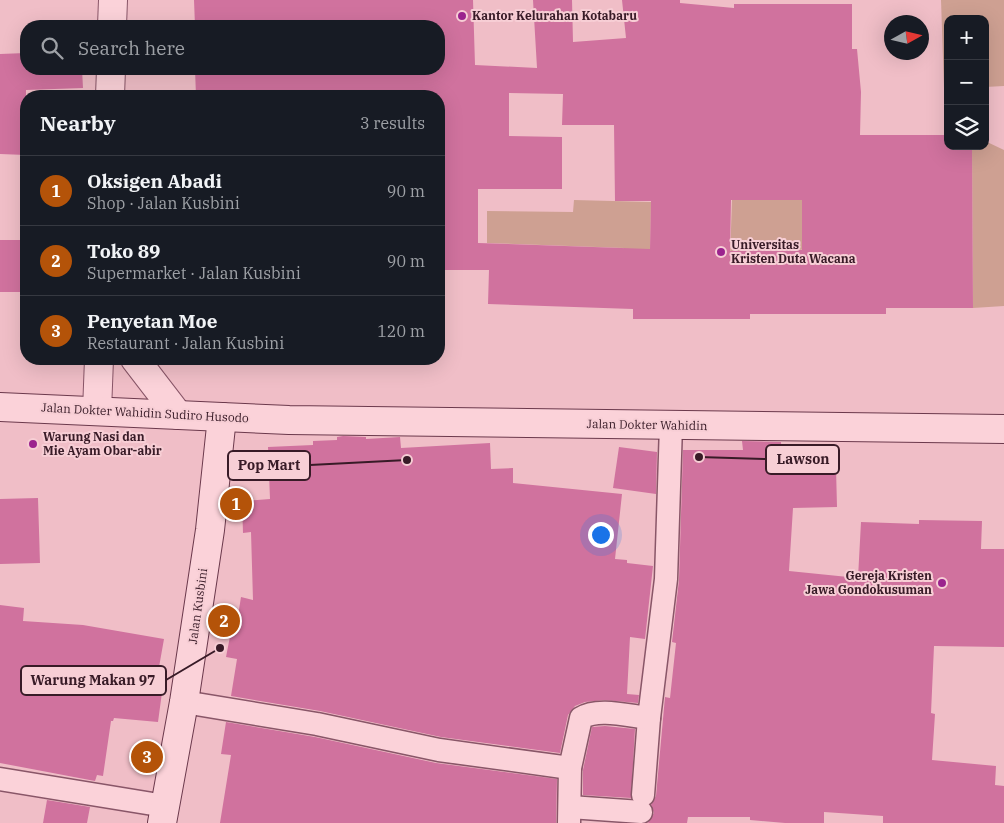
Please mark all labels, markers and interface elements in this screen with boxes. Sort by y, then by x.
place label: Kantor Kelurahan Kotabaru [472,8,637,23]
marker: Kantor Kelurahan Kotabaru [456,10,468,22]
north arrow [884,15,929,60]
map controls [944,15,989,150]
button: + [944,15,989,60]
search box [20,20,445,75]
icon: search [38,34,66,62]
text: Search here [78,36,185,60]
button: − [944,60,989,105]
button: layers [944,105,989,150]
text: Nearby [40,109,116,137]
text: 3 results [360,113,425,133]
text: Oksigen Abadi [87,169,222,193]
text: 1 [51,181,61,201]
text: 90 m [387,181,425,201]
text: Shop · Jalan Kusbini [87,193,240,213]
place label: Universitas Kristen Duta Wacana [731,237,856,266]
text: Toko 89 [87,239,160,263]
marker: Universitas Kristen Duta Wacana [715,246,727,258]
text: 2 [51,251,61,271]
text: 90 m [387,251,425,271]
text: Supermarket · Jalan Kusbini [87,263,301,283]
text: Penyetan Moe [87,309,218,333]
text: 3 [51,321,61,341]
text: 120 m [377,321,425,341]
text: Restaurant · Jalan Kusbini [87,333,284,353]
street label: Jalan Dokter Wahidin Sudiro Husodo [41,400,249,425]
street label: Jalan Dokter Wahidin [586,416,708,433]
place label: Warung Nasi dan Mie Ayam Obar-abir [43,429,162,458]
marker: Warung Nasi dan Mie Ayam Obar-abir [27,438,39,450]
callout: Lawson [766,445,839,474]
text: Lawson [776,450,830,468]
callout: Pop Mart [228,451,310,480]
text: Pop Mart [238,456,300,474]
pin: 1 [220,485,252,523]
your location [588,522,614,548]
street label: Jalan Kusbini [185,567,210,645]
place label: Gereja Kristen Jawa Gondokusuman [805,568,932,597]
marker: Gereja Kristen Jawa Gondokusuman [936,577,948,589]
pin: 2 [208,602,240,640]
callout: Warung Makan 97 [21,666,166,695]
text: Warung Makan 97 [30,671,156,689]
pin: 3 [131,738,163,776]

